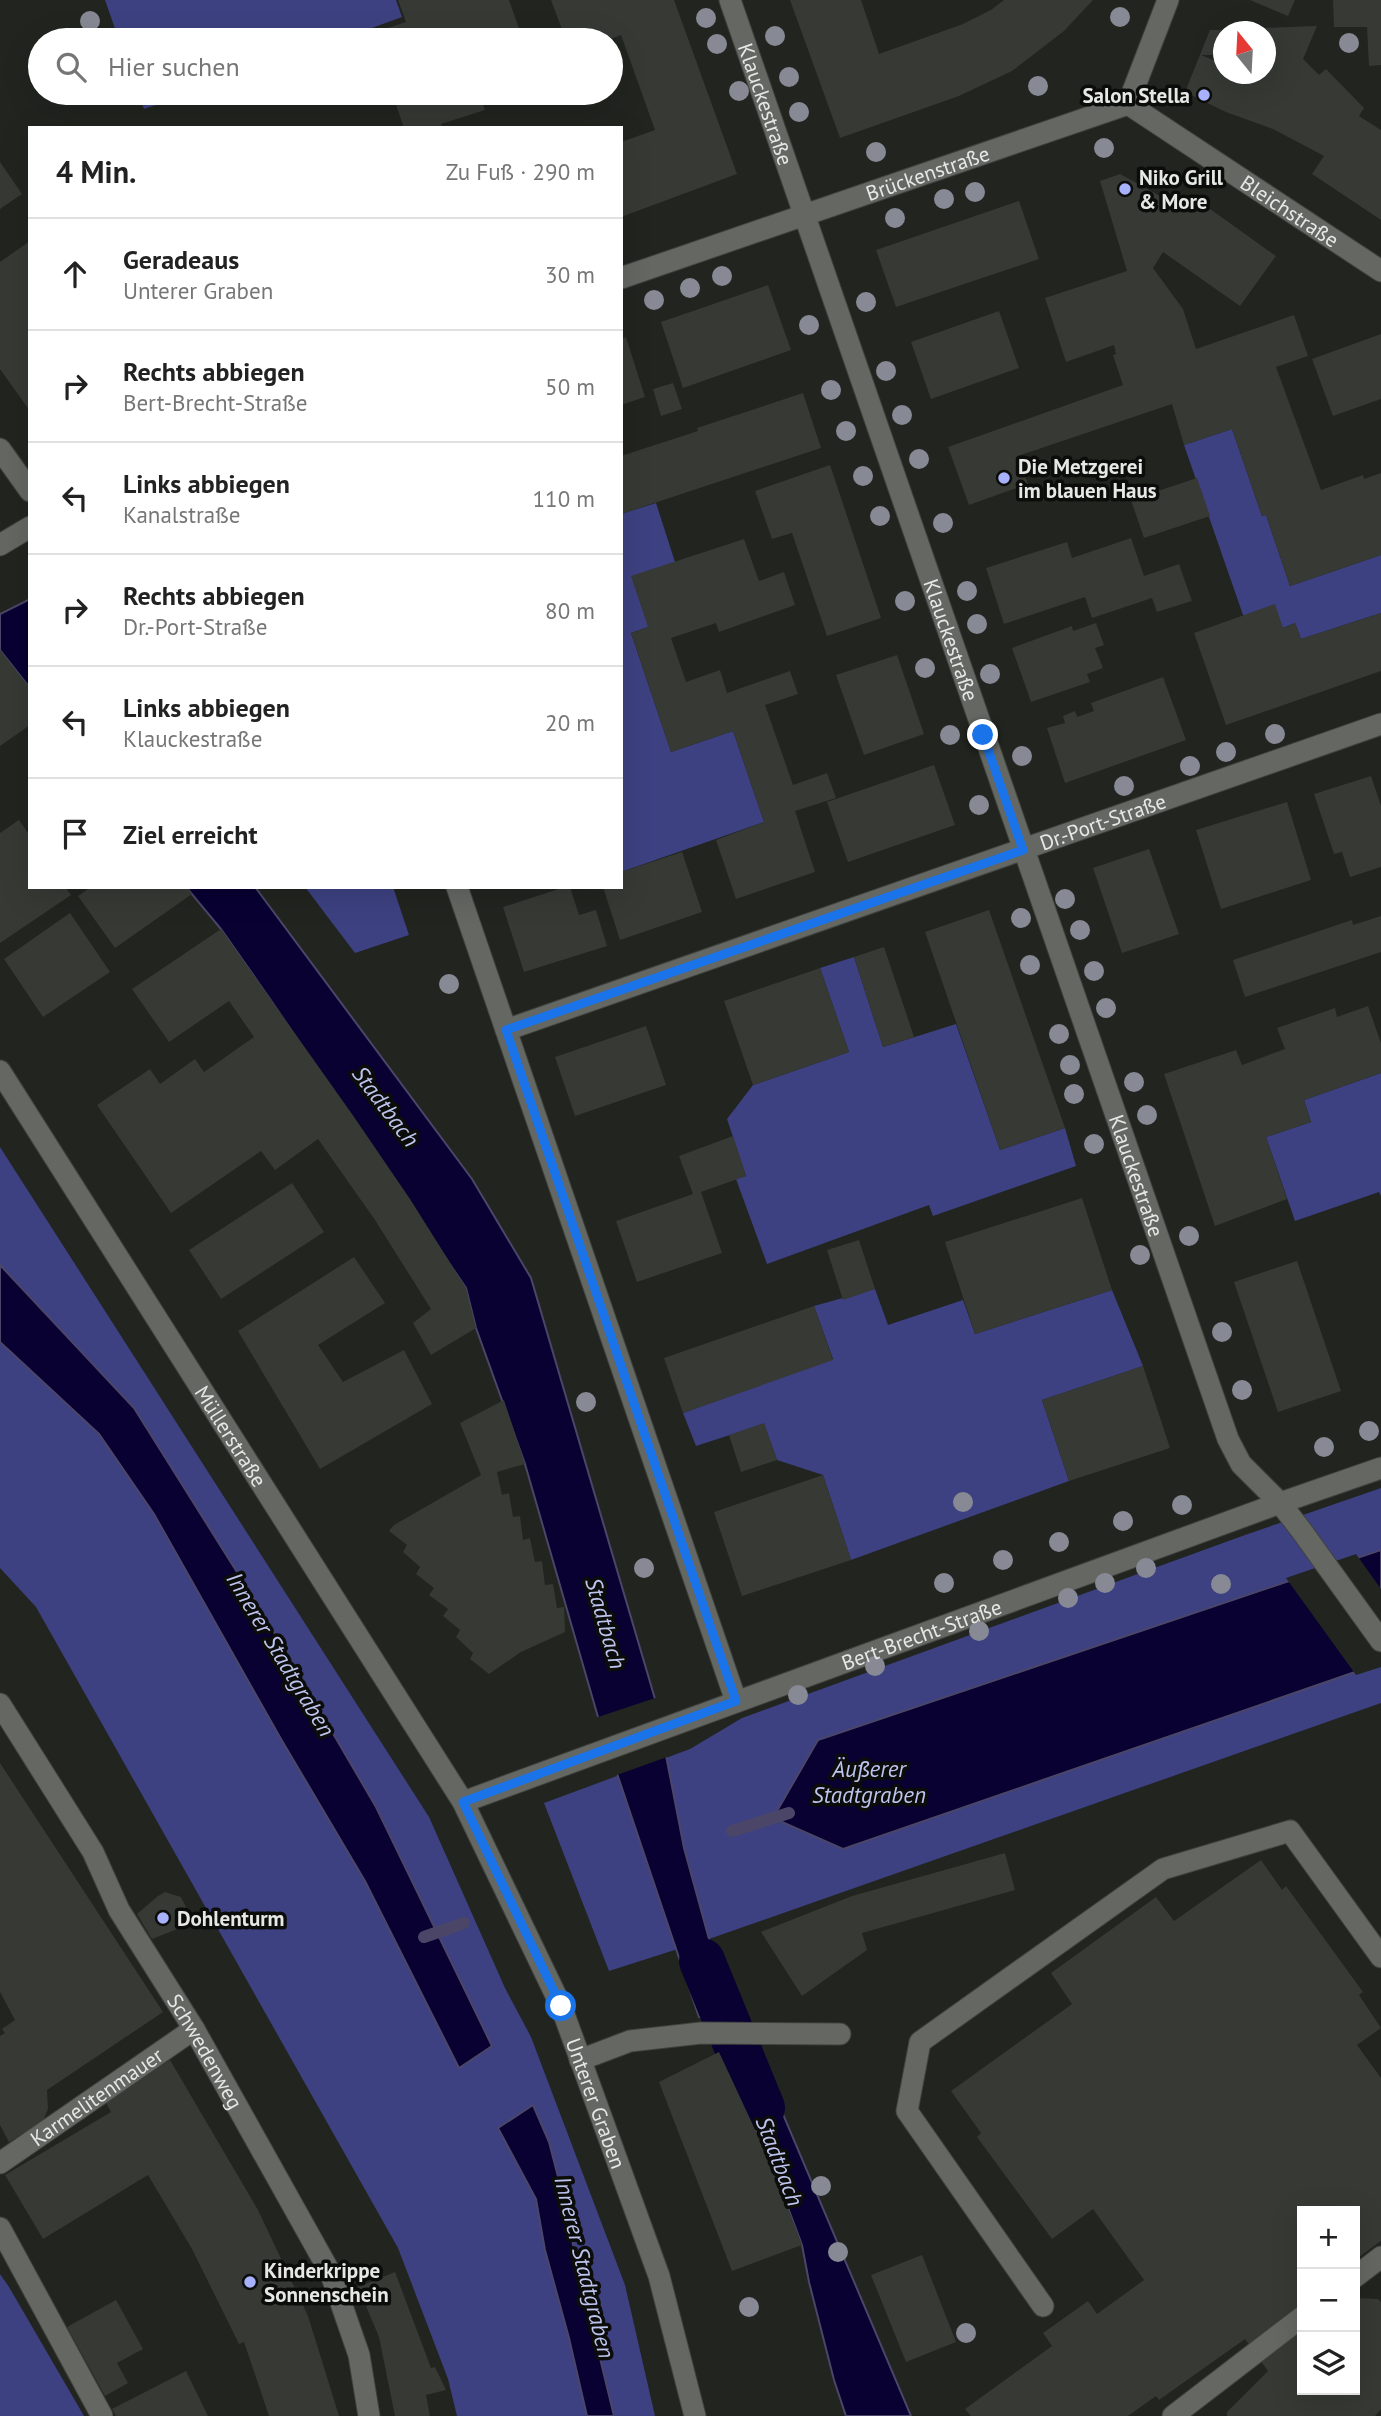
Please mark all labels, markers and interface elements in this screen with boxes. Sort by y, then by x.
north arrow [1213,21,1276,84]
search box [28,28,623,105]
street label: Klauckestraße [732,39,800,169]
icon: search [52,48,90,86]
text: Hier suchen [108,50,240,83]
place label: Salon Stella [1082,82,1190,109]
marker: Salon Stella [1196,87,1212,103]
street label: Brückenstraße [862,139,993,207]
text: 4 Min. [56,152,136,191]
text: Zu Fuß · 290 m [446,157,595,186]
place label: Niko Grill & More [1139,164,1224,215]
street label: Bleichstraße [1236,169,1344,253]
marker: Niko Grill & More [1117,181,1133,197]
text: Geradeaus [123,243,239,276]
icon: ahead [56,255,94,293]
text: 30 m [545,260,595,289]
text: Unterer Graben [123,276,273,305]
text: Rechts abbiegen [123,355,305,388]
icon: right [56,367,94,405]
text: 50 m [545,372,595,401]
text: Bert-Brecht-Straße [123,388,307,417]
place label: Die Metzgerei im blauen Haus [1018,453,1157,504]
text: Links abbiegen [123,467,290,500]
marker: Die Metzgerei im blauen Haus [996,470,1012,486]
icon: left [56,479,94,517]
text: 110 m [533,484,595,513]
text: Kanalstraße [123,500,241,529]
street label: Klauckestraße [918,575,985,704]
text: Rechts abbiegen [123,579,305,612]
icon: right [56,591,94,629]
text: 80 m [545,596,595,625]
text: Dr.-Port-Straße [123,612,268,641]
text: Links abbiegen [123,691,290,724]
icon: left [56,703,94,741]
text: 20 m [545,708,595,737]
route end [967,719,998,750]
text: Klauckestraße [123,724,262,753]
street label: Dr.-Port-Straße [1036,787,1169,856]
icon: arrive [56,815,94,853]
text: Ziel erreicht [123,818,258,851]
water label: Stadtbach [346,1060,426,1152]
street label: Klauckestraße [1103,1111,1170,1240]
street label: Müllerstraße [189,1380,273,1492]
water label: Innerer Stadtgraben [220,1566,342,1742]
water label: Stadtbach [579,1574,633,1672]
street label: Bert-Brecht-Straße [838,1593,1005,1676]
water label: Äußerer Stadtgraben [812,1754,926,1809]
place label: Dohlenturm [177,1905,285,1932]
marker: Dohlenturm [155,1910,171,1926]
street label: Schwedenweg [162,1989,249,2113]
route start [545,1990,576,2021]
street label: Unterer Graben [560,2034,632,2172]
street label: Karmelitenmauer [25,2041,168,2152]
water label: Stadtbach [750,2112,810,2210]
water label: Innerer Stadtgraben [548,2173,622,2361]
map controls [1297,2206,1360,2395]
button: + [1297,2206,1360,2269]
place label: Kinderkrippe Sonnenschein [264,2257,389,2308]
button: − [1297,2269,1360,2332]
marker: Kinderkrippe Sonnenschein [242,2274,258,2290]
button: layers [1297,2332,1360,2395]

